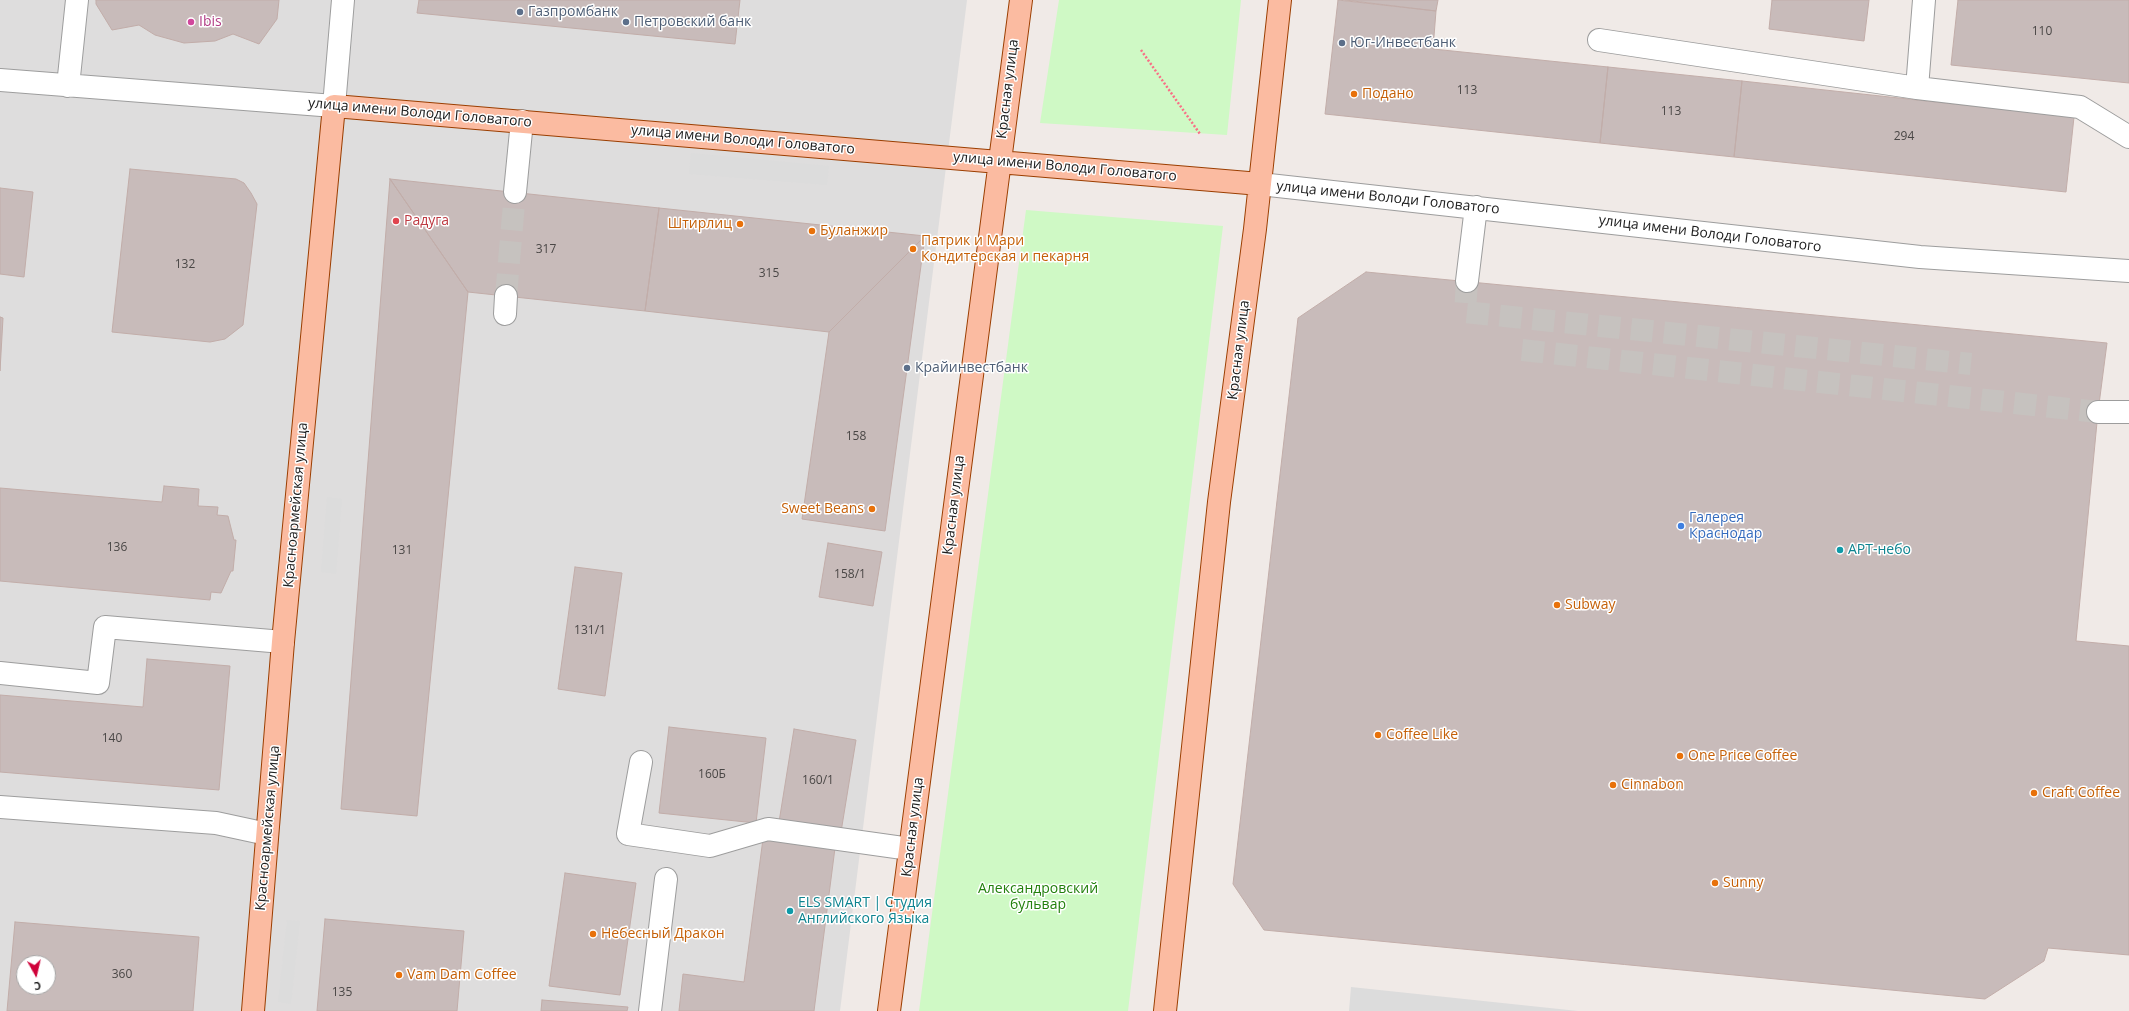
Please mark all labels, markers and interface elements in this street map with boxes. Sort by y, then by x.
place label: Газпромбанк [528,4,618,20]
marker: Газпромбанк [515,7,525,17]
place label: Ibis [199,14,222,30]
place label: Петровский банк [634,14,751,30]
marker: Ibis [186,17,196,27]
marker: Петровский банк [621,17,631,27]
house number: 110 [2032,25,2052,39]
place label: Юг-Инвестбанк [1350,35,1456,51]
street label: Красная улица [994,38,1022,140]
marker: Юг-Инвестбанк [1337,38,1347,48]
house number: 113 [1457,84,1477,98]
place label: Подано [1362,86,1414,102]
marker: Подано [1349,89,1359,99]
street label: улица имени Володи Головатого [307,95,533,131]
house number: 113 [1661,105,1681,119]
street label: улица имени Володи Головатого [630,122,856,158]
house number: 294 [1894,130,1914,144]
street label: улица имени Володи Головатого [952,149,1178,185]
street label: улица имени Володи Головатого [1276,178,1500,218]
street label: улица имени Володи Головатого [1598,212,1822,256]
place label: Радуга [404,213,449,229]
marker: Радуга [391,216,401,226]
place label: Штирлиц [668,216,732,232]
marker: Штирлиц [735,219,745,229]
place label: Буланжир [820,223,888,239]
marker: Буланжир [807,226,817,236]
place label: Патрик и Мари Кондитерская и пекарня [921,233,1089,266]
house number: 317 [536,243,556,257]
marker: Патрик и Мари Кондитерская и пекарня [908,244,918,254]
house number: 132 [175,258,195,272]
house number: 315 [759,267,779,281]
street label: Красная улица [1225,299,1253,401]
place label: Крайинвестбанк [915,360,1028,376]
marker: Крайинвестбанк [902,363,912,373]
street label: Красноармейская улица [280,422,312,588]
house number: 158 [846,430,866,444]
street label: Красная улица [940,454,968,556]
place label: Sweet Beans [781,501,864,517]
marker: Sweet Beans [867,504,877,514]
place label: Галерея Краснодар [1689,510,1762,542]
marker: Галерея Краснодар [1676,521,1686,531]
house number: 136 [107,541,127,555]
place label: АРТ-небо [1848,542,1911,558]
house number: 131 [392,544,412,558]
marker: АРТ-небо [1835,545,1845,555]
house number: 158/1 [834,568,866,582]
place label: Subway [1565,597,1615,613]
marker: Subway [1552,600,1562,610]
house number: 131/1 [574,624,606,638]
place label: Coffee Like [1386,727,1458,743]
marker: Coffee Like [1373,730,1383,740]
house number: 140 [102,732,122,746]
street label: Красноармейская улица [252,745,284,911]
place label: One Price Coffee [1688,748,1797,764]
marker: One Price Coffee [1675,751,1685,761]
house number: 160Б [698,768,726,782]
house number: 160/1 [802,774,834,788]
street label: Красная улица [899,776,927,878]
place label: Cinnabon [1621,777,1684,793]
marker: Cinnabon [1608,780,1618,790]
place label: Craft Coffee [2042,785,2120,801]
marker: Craft Coffee [2029,788,2039,798]
place label: Sunny [1723,875,1763,891]
marker: Sunny [1710,878,1720,888]
park label: Александровский бульвар [978,881,1098,914]
place label: ELS SMART | Студия Английского Языка [798,895,932,928]
marker: ELS SMART | Студия Английского Языка [785,906,795,916]
place label: Небесный Дракон [601,926,725,942]
marker: Небесный Дракон [588,929,598,939]
north arrow [16,955,56,995]
place label: Vam Dam Coffee [407,967,517,983]
house number: 360 [112,968,132,982]
marker: Vam Dam Coffee [394,970,404,980]
text: С [33,978,42,994]
house number: 135 [332,986,352,1000]

